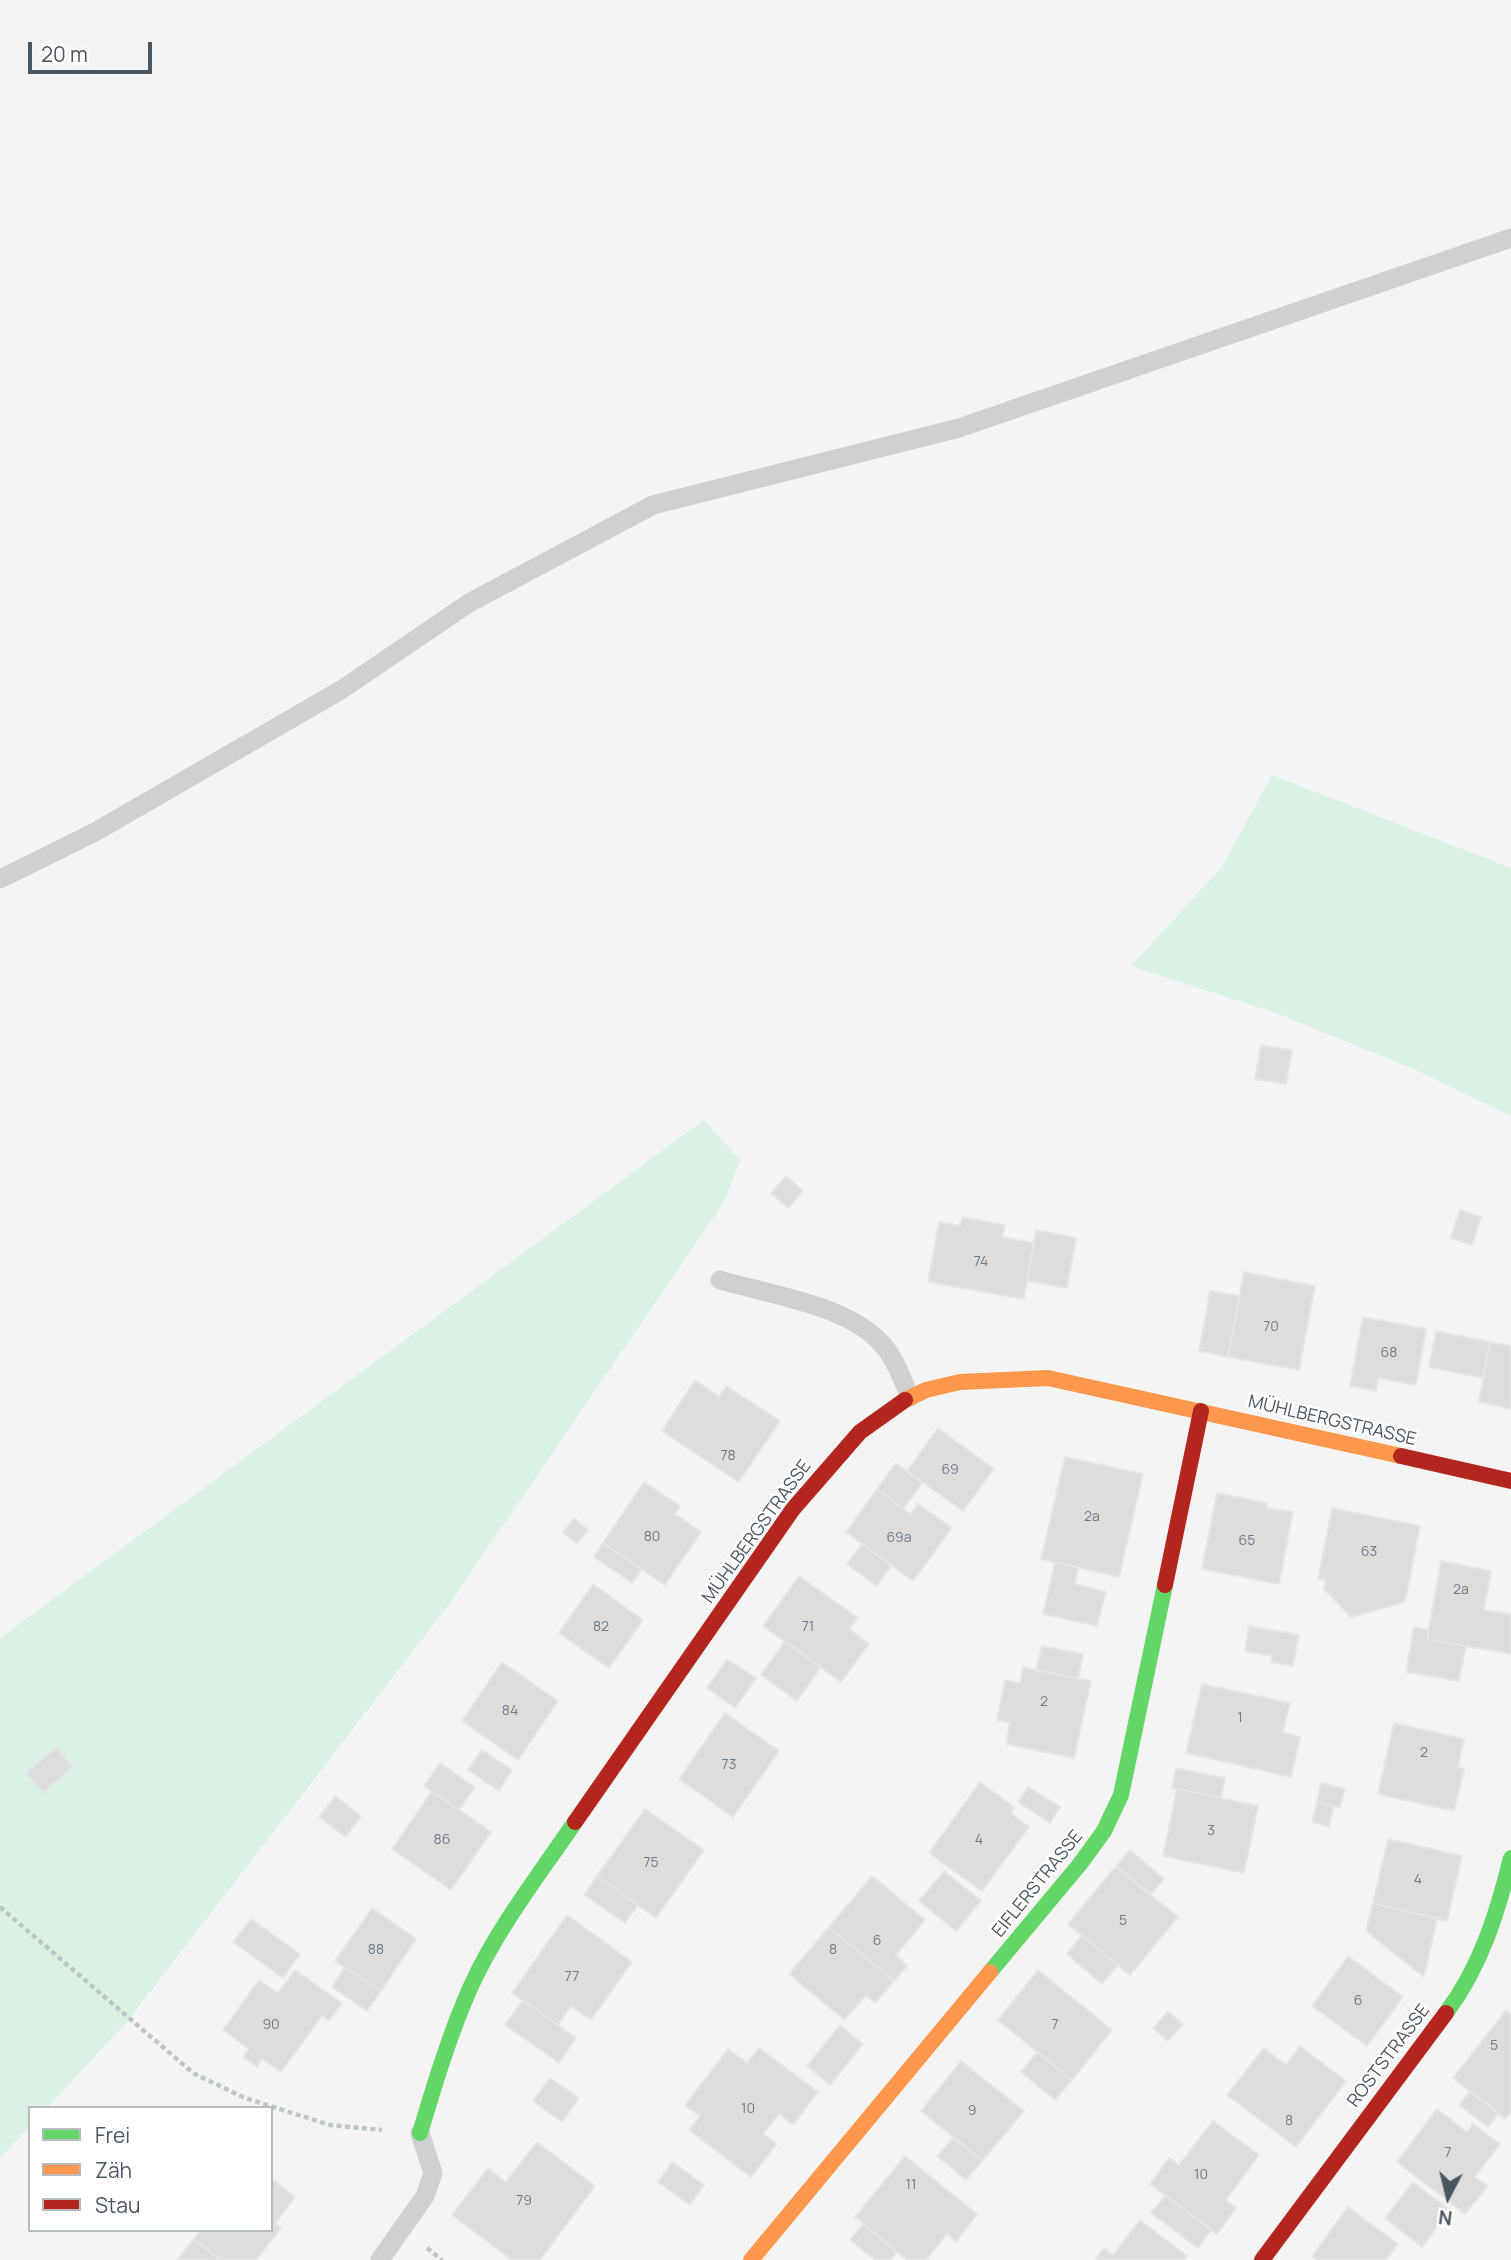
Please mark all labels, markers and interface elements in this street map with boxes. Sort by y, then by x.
scale bar [32,28,156,72]
text: 20 m [41,40,88,68]
house number: 74 [974,1254,988,1270]
house number: 70 [1263,1319,1279,1335]
house number: 68 [1381,1345,1397,1361]
street label: MÜHLBERGSTRASSE [1246,1391,1418,1451]
house number: 78 [720,1448,736,1464]
street label: MÜHLBERGSTRASSE [698,1456,816,1608]
house number: 69 [941,1462,959,1478]
house number: 2a [1084,1509,1100,1525]
house number: 80 [644,1529,660,1545]
house number: 69a [886,1530,912,1546]
house number: 65 [1239,1533,1255,1549]
house number: 63 [1361,1544,1377,1560]
house number: 2a [1453,1582,1469,1598]
house number: 82 [593,1619,609,1635]
house number: 71 [802,1619,814,1635]
house number: 2 [1040,1694,1048,1710]
house number: 84 [502,1703,518,1719]
house number: 1 [1237,1710,1243,1726]
house number: 2 [1420,1745,1428,1761]
house number: 73 [722,1757,736,1773]
house number: 3 [1207,1823,1215,1839]
street label: EIFLERSTRASSE [988,1826,1088,1942]
house number: 86 [434,1832,450,1848]
house number: 4 [975,1832,983,1848]
house number: 75 [643,1855,659,1871]
house number: 4 [1414,1872,1422,1888]
house number: 5 [1119,1913,1127,1929]
house number: 6 [873,1933,881,1949]
house number: 88 [368,1942,384,1958]
house number: 8 [829,1942,837,1958]
house number: 77 [565,1969,579,1985]
house number: 6 [1354,1993,1362,2009]
street label: ROSTSTRASSE [1343,2000,1435,2112]
house number: 90 [262,2017,280,2033]
house number: 7 [1051,2017,1059,2033]
house number: 5 [1490,2038,1498,2054]
house number: 10 [741,2101,755,2117]
house number: 9 [968,2103,976,2119]
legend [28,2106,273,2232]
house number: 8 [1285,2113,1293,2129]
text: Frei [95,2121,130,2149]
house number: 7 [1444,2145,1452,2161]
text: Zäh [95,2156,132,2184]
north arrow [1413,2162,1483,2232]
house number: 10 [1194,2167,1208,2183]
house number: 11 [906,2177,916,2193]
text: Stau [95,2191,141,2219]
house number: 79 [516,2193,532,2209]
text: N [1437,2204,1454,2232]

